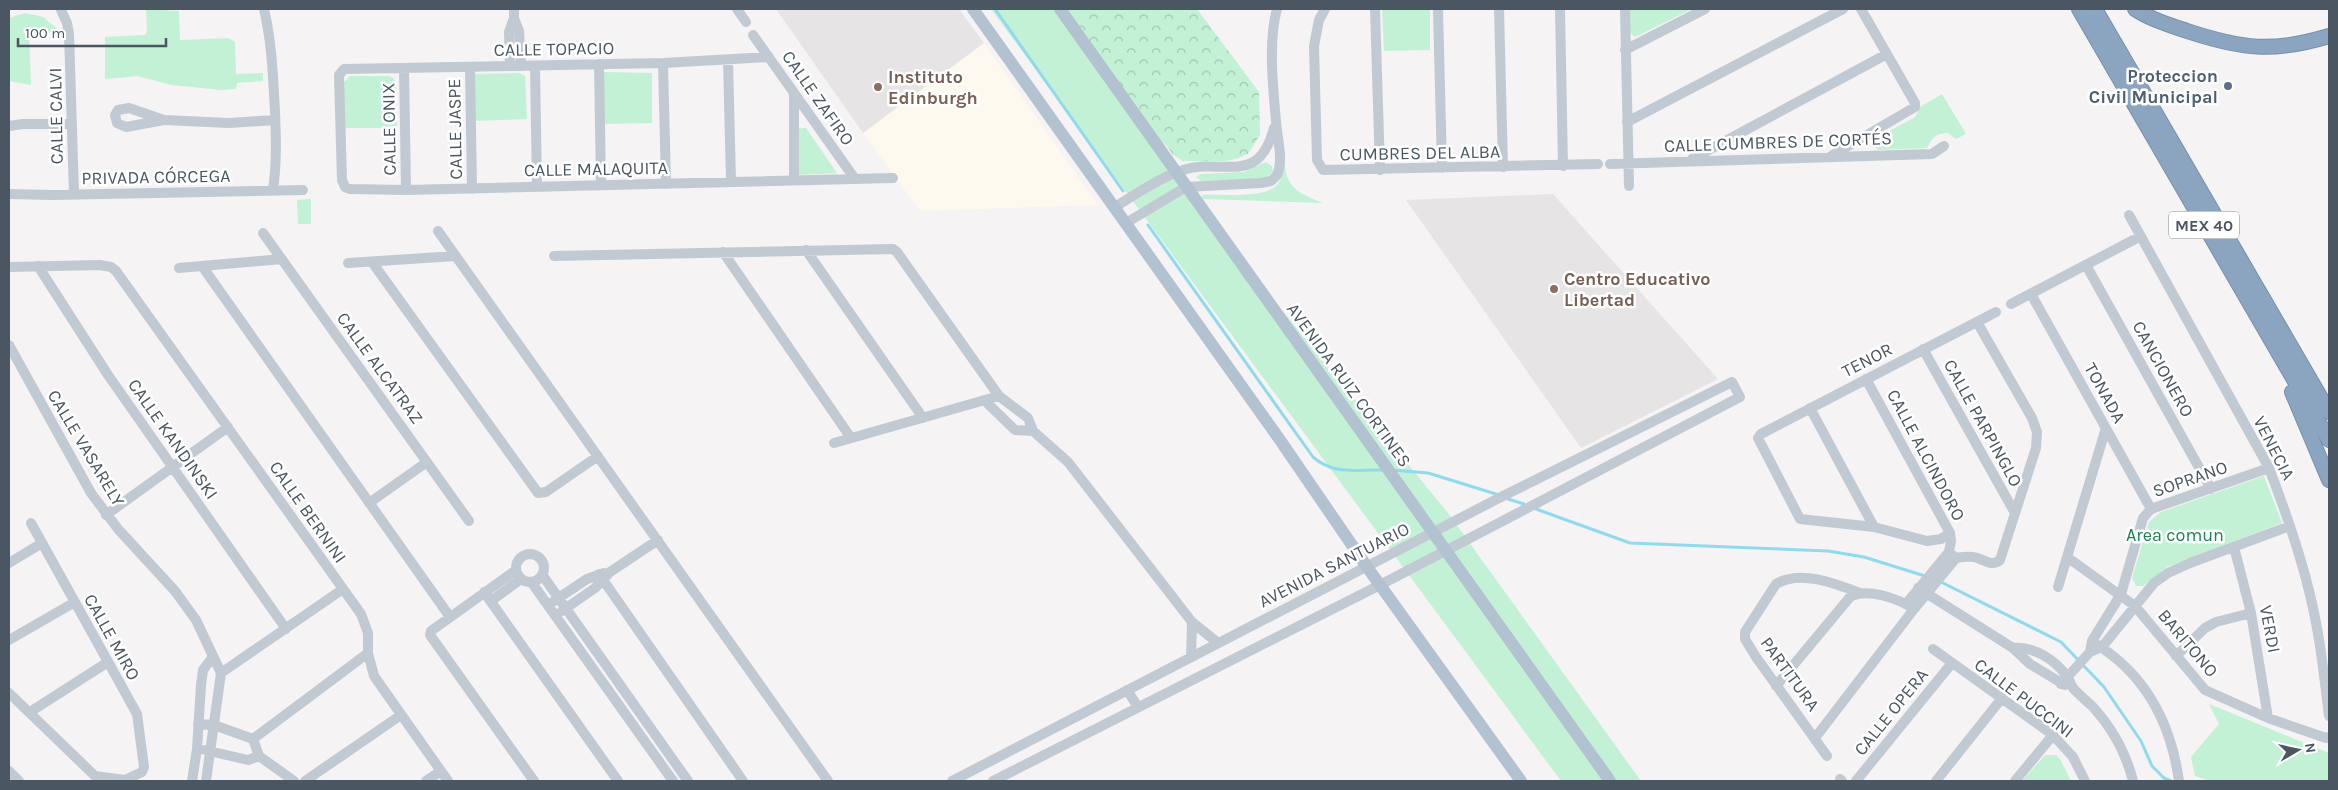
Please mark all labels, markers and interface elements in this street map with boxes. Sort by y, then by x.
scale bar [18,15,165,47]
text: 100 m [25,24,65,42]
street label: CALLE TOPACIO [494,37,614,61]
street label: CALLE ZAFIRO [777,46,859,150]
place label: Proteccion Civil Municipal [2089,65,2218,108]
place label: Instituto Edinburgh [888,66,978,109]
street label: CALLE CALVI [44,67,68,165]
street label: CALLE JASPE [443,78,467,180]
marker: Proteccion Civil Municipal [2222,80,2234,92]
marker: Instituto Edinburgh [872,81,884,93]
street label: CALLE ONIX [377,82,401,176]
street label: CALLE CUMBRES DE CORTÉS [1664,126,1892,157]
street label: CUMBRES DEL ALBA [1340,141,1500,165]
street label: CALLE MALAQUITA [524,157,668,181]
street label: PRIVADA CÓRCEGA [81,164,231,189]
road number: MEX 40 [2169,212,2239,238]
place label: Centro Educativo Libertad [1564,268,1711,311]
marker: Centro Educativo Libertad [1548,283,1560,295]
street label: AVENIDA RUIZ CORTINES [1282,299,1416,471]
street label: CALLE ALCATRAZ [332,308,428,428]
street label: CANCIONERO [2128,317,2198,421]
street label: TENOR [1838,338,1896,382]
street label: CALLE PARPINGLO [1939,355,2027,491]
street label: TONADA [2079,359,2131,427]
street label: CALLE KANDINSKI [123,374,223,504]
street label: CALLE ALCINDORO [1882,385,1970,525]
street label: CALLE VASARELY [43,386,129,510]
street label: VENECIA [2249,412,2299,484]
street label: SOPRANO [2150,456,2230,502]
street label: CALLE BERNINI [265,457,351,567]
street label: AVENIDA SANTUARIO [1255,517,1413,613]
park label: Area comun [2126,524,2224,546]
street label: CALLE MIRO [79,590,145,684]
street label: VERDI [2255,603,2285,655]
street label: BARITONO [2153,604,2223,682]
street label: PARTITURA [1756,632,1824,716]
street label: CALLE PUCCINI [1970,653,2078,743]
street label: CALLE OPERA [1849,664,1933,760]
north arrow [2273,725,2323,775]
text: N [2301,742,2320,754]

